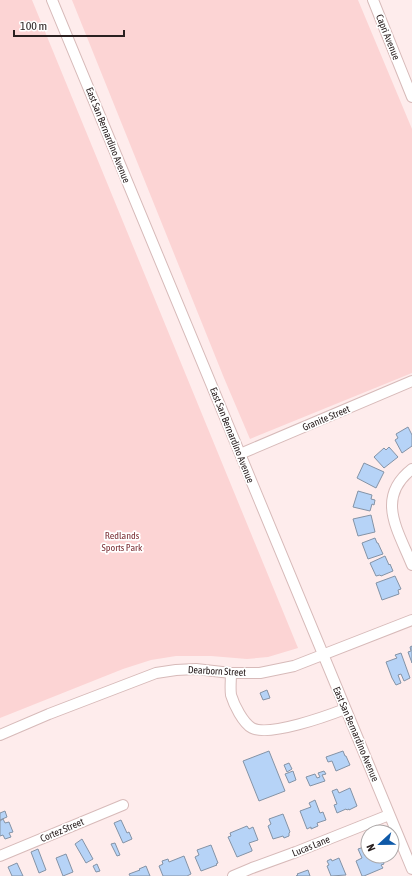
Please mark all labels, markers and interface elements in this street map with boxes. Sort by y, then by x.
scale bar [14,12,124,38]
street label: Capri Avenue [374,13,402,62]
text: 100 m [20,19,47,33]
street label: East San Bernardino Avenue [84,86,132,185]
street label: East San Bernardino Avenue [208,386,256,485]
street label: Granite Street [301,403,351,433]
park label: Redlands Sports Park [102,530,143,553]
street label: Dearborn Street [188,664,247,678]
street label: East San Bernardino Avenue [331,685,381,784]
street label: Cortez Street [39,816,86,844]
north arrow [360,824,400,864]
street label: Lucas Lane [290,833,332,859]
text: N [364,842,378,853]

